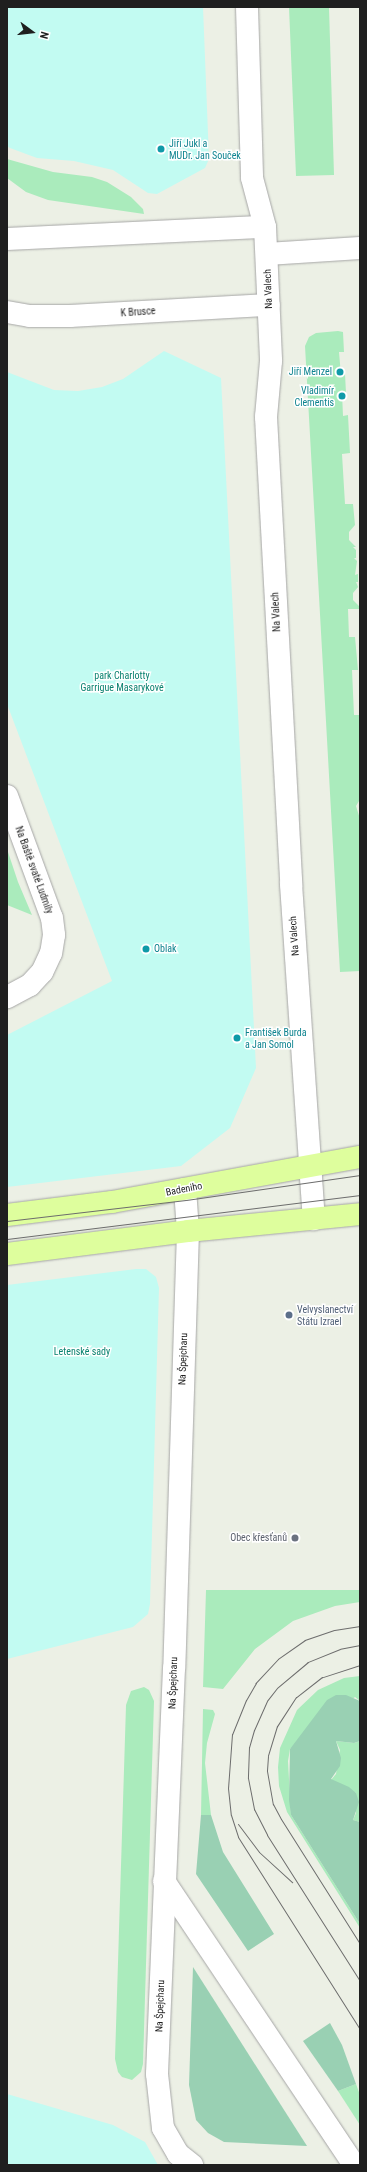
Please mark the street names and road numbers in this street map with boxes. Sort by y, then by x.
street label: Na Valech [261,269,275,309]
street label: K Brusce [120,305,156,319]
street label: Na Valech [269,592,283,632]
street label: Na Baště svaté Ludmily [13,825,55,915]
street label: Na Valech [287,916,301,956]
street label: Badeniho [165,1180,203,1198]
street label: Na Špejcharu [176,1333,190,1385]
street label: Na Špejcharu [166,1657,180,1709]
street label: Na Špejcharu [153,1980,167,2032]

